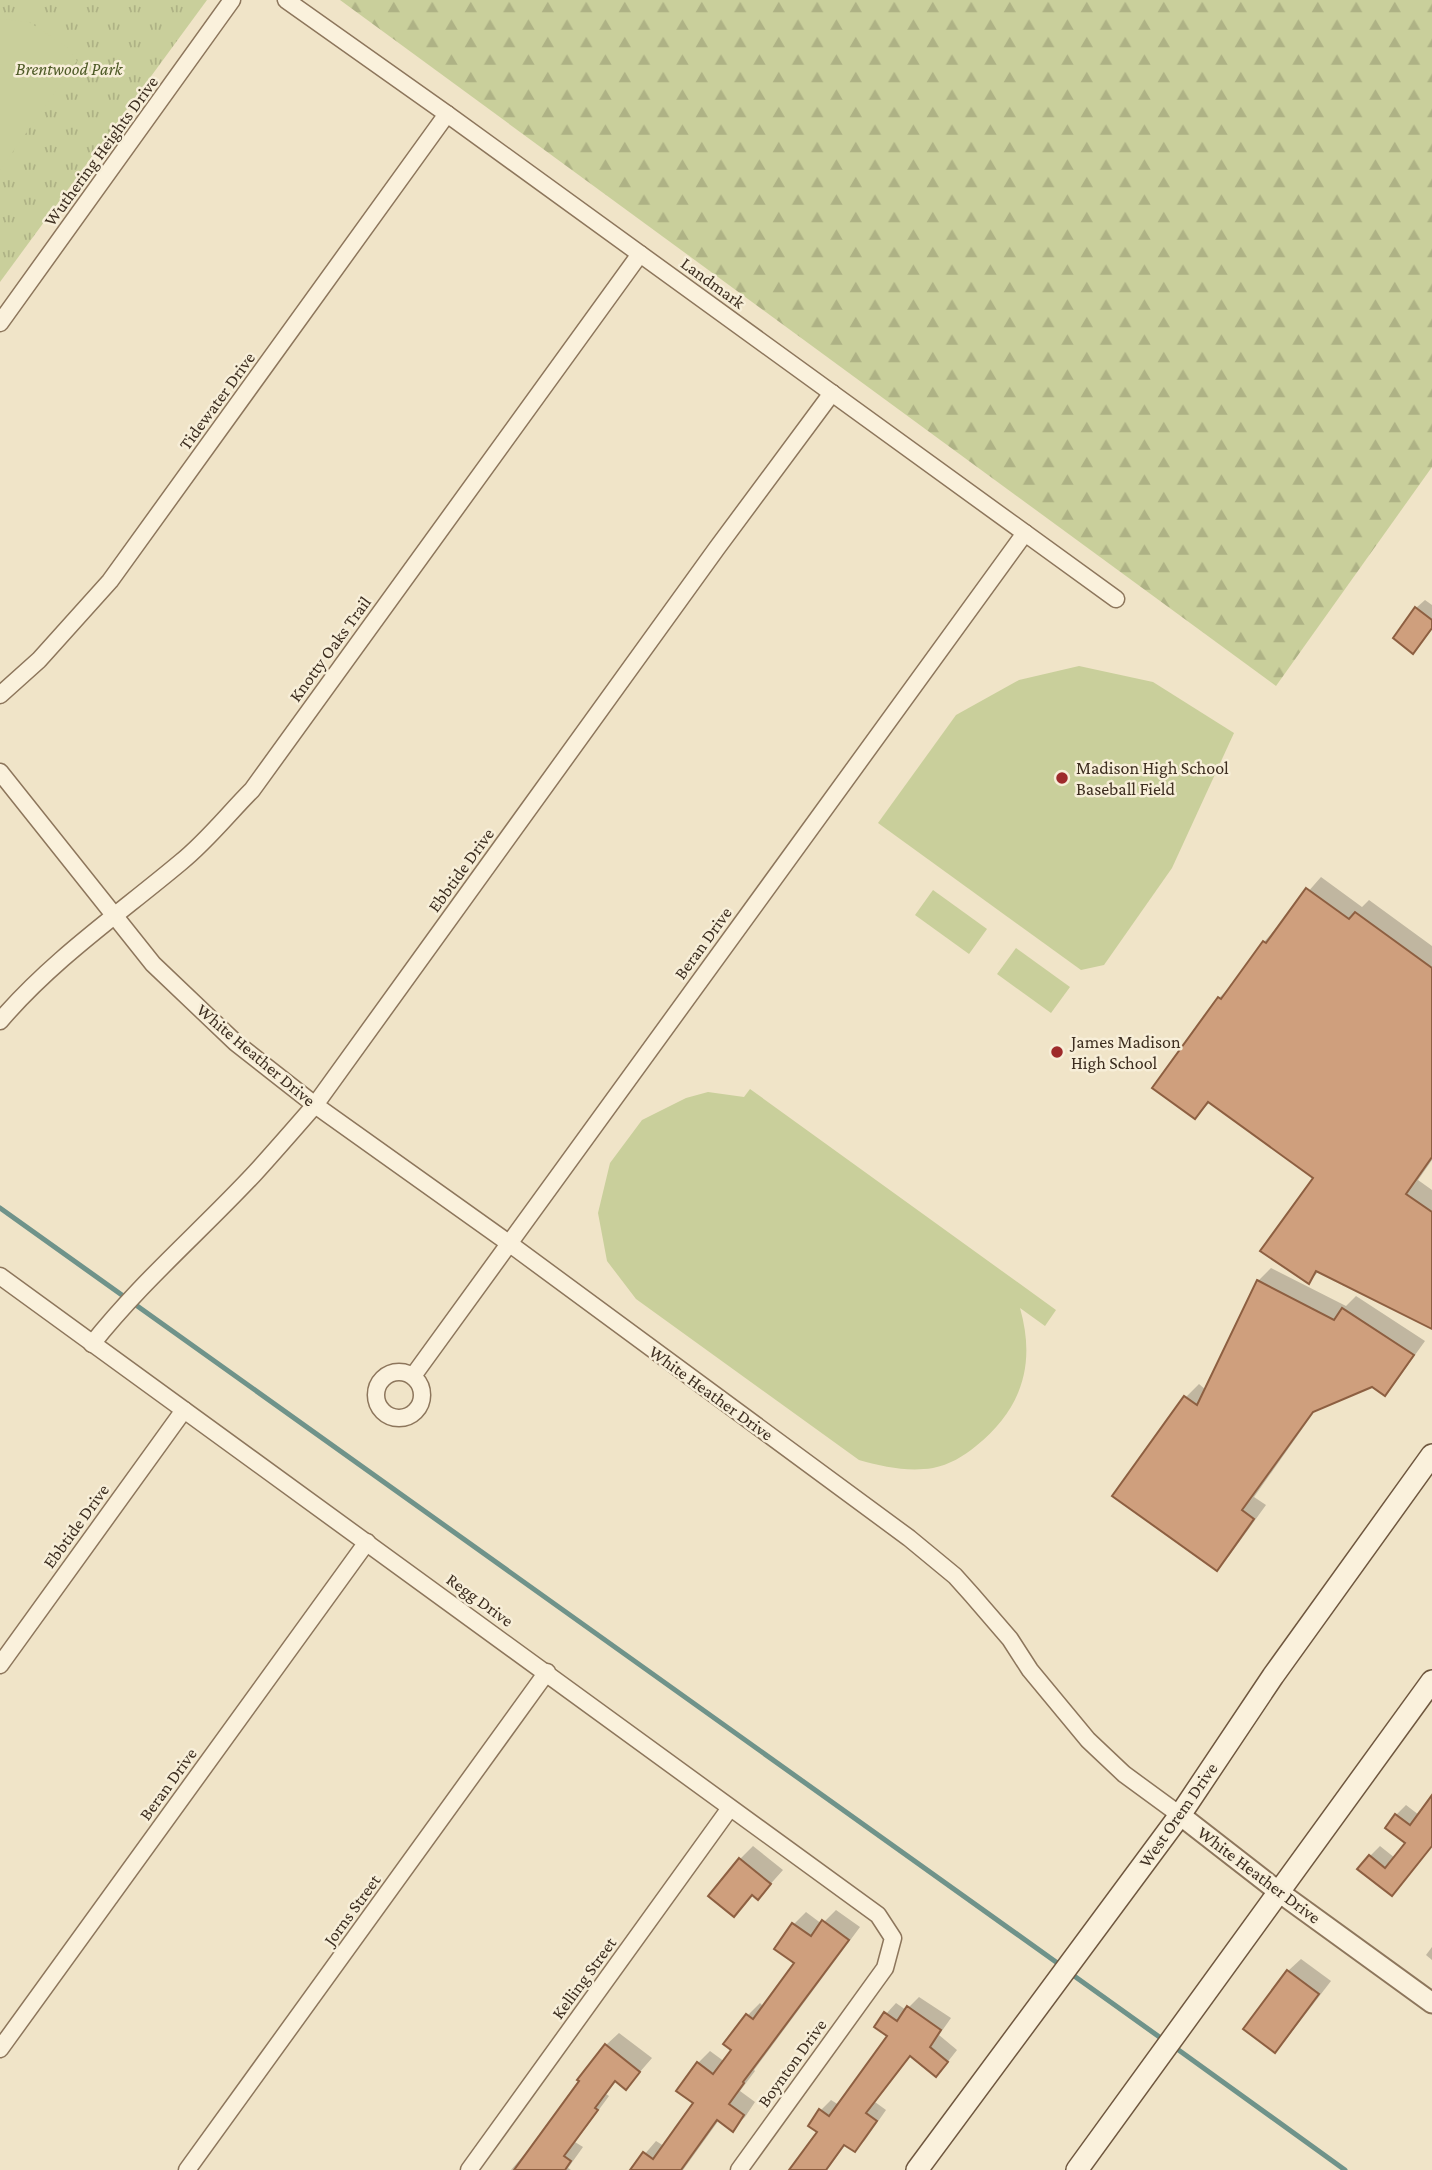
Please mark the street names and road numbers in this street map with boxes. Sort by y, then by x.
street label: Wuthering Heights Drive [40,72,162,230]
street label: Landmark [677,253,749,313]
street label: Tidewater Drive [175,348,259,454]
street label: Knotty Oaks Trail [285,592,375,706]
street label: Ebbtide Drive [424,824,498,916]
street label: Beran Drive [670,903,736,983]
street label: White Heather Drive [193,1000,319,1110]
street label: White Heather Drive [645,1341,777,1445]
street label: Ebbtide Drive [39,1480,113,1572]
street label: Regg Drive [443,1569,517,1631]
street label: Beran Drive [135,1744,201,1824]
street label: West Orem Drive [1135,1759,1222,1871]
street label: White Heather Drive [1194,1822,1324,1928]
street label: Jorns Street [318,1870,385,1951]
street label: Kelling Street [548,1932,621,2023]
street label: Boynton Drive [753,2015,831,2111]

